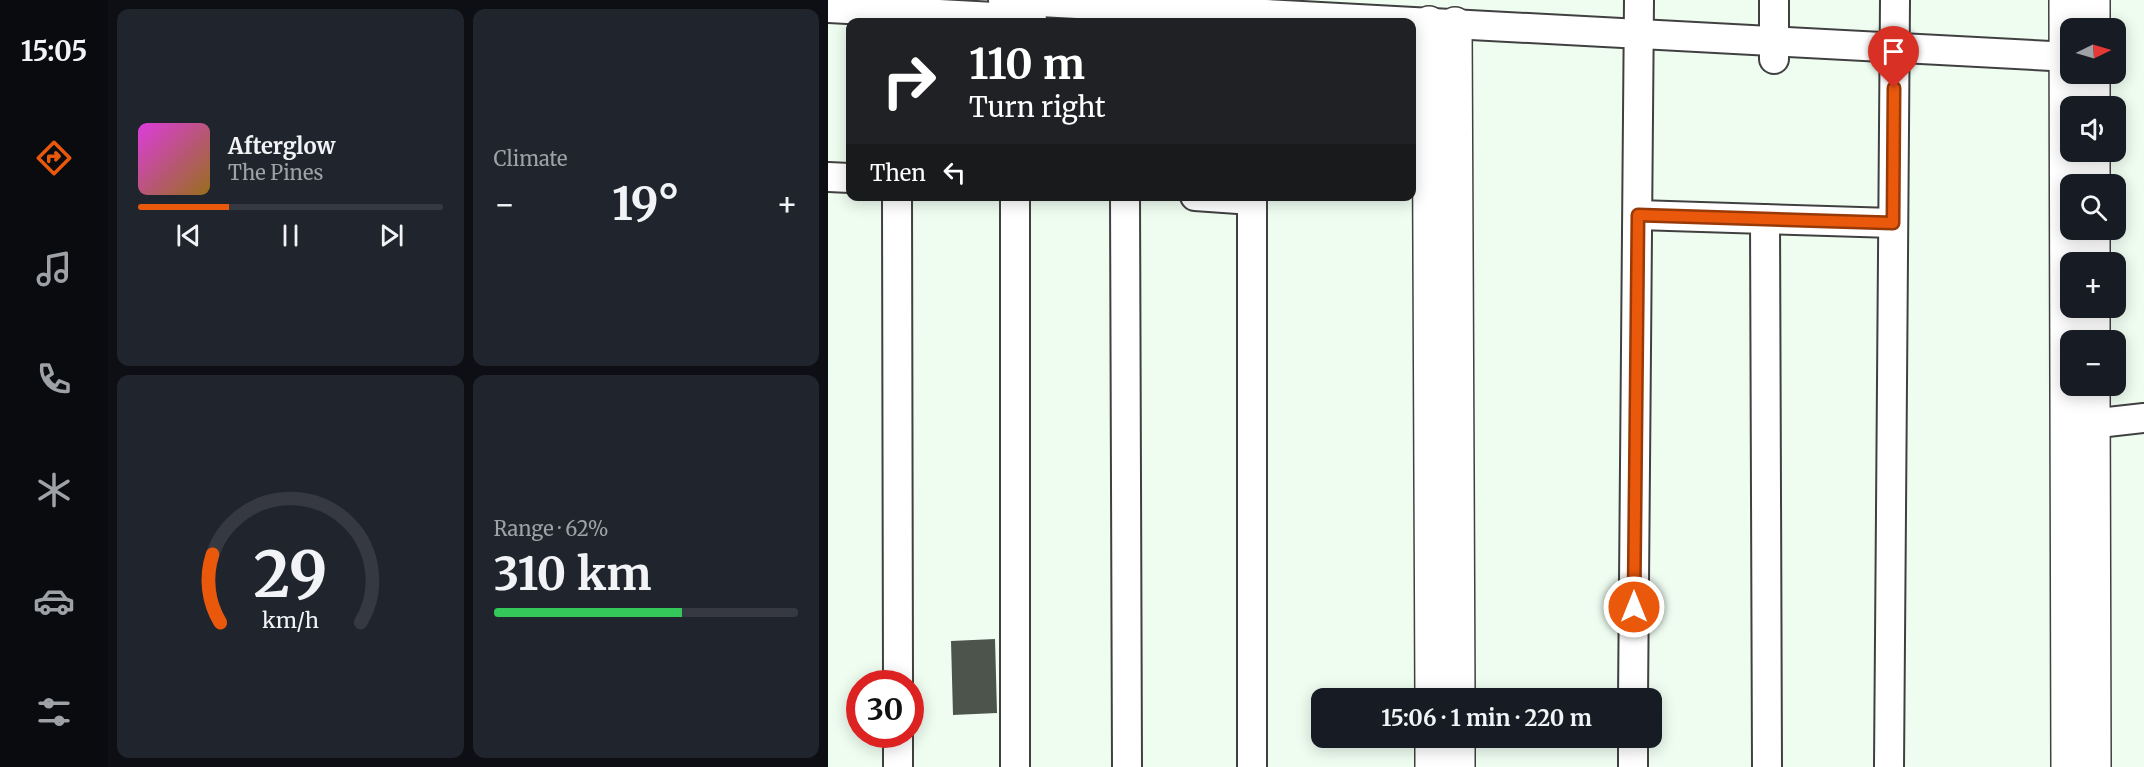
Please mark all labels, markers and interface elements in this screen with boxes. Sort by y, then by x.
north arrow [2060,18,2126,84]
map controls [2060,18,2126,396]
pin [1868,26,1919,88]
text: 15:05 [21,34,87,68]
icon: arrive [1877,35,1910,68]
text: 110 m [969,38,1085,90]
icon: right [870,42,948,120]
text: Turn right [969,90,1106,124]
button: sound [2060,96,2126,162]
text: Afterglow [228,132,335,160]
icon: directions [33,137,75,179]
text: Climate [494,146,568,171]
icon: left [938,156,971,189]
text: Then [870,159,926,187]
text: The Pines [228,160,323,185]
button: search [2060,174,2126,240]
text: 19° [612,176,680,232]
text: − [494,184,516,225]
text: + [776,184,798,225]
icon: previous [172,219,205,252]
icon: pause [274,219,307,252]
icon: next [375,219,408,252]
icon: music [33,248,75,290]
button: + [2060,252,2126,318]
button: − [2060,330,2126,396]
icon: phone [33,358,75,400]
icon: climate [33,469,75,511]
text: Range · 62% [494,516,609,541]
text: 29 [253,536,327,614]
text: 310 km [494,546,651,602]
position arrow [1602,575,1666,639]
icon: car [33,580,75,622]
text: km/h [262,608,319,635]
speed limit sign: 30 [846,670,924,748]
icon: filters [33,691,75,733]
text: 15:06 · 1 min · 220 m [1381,704,1592,732]

